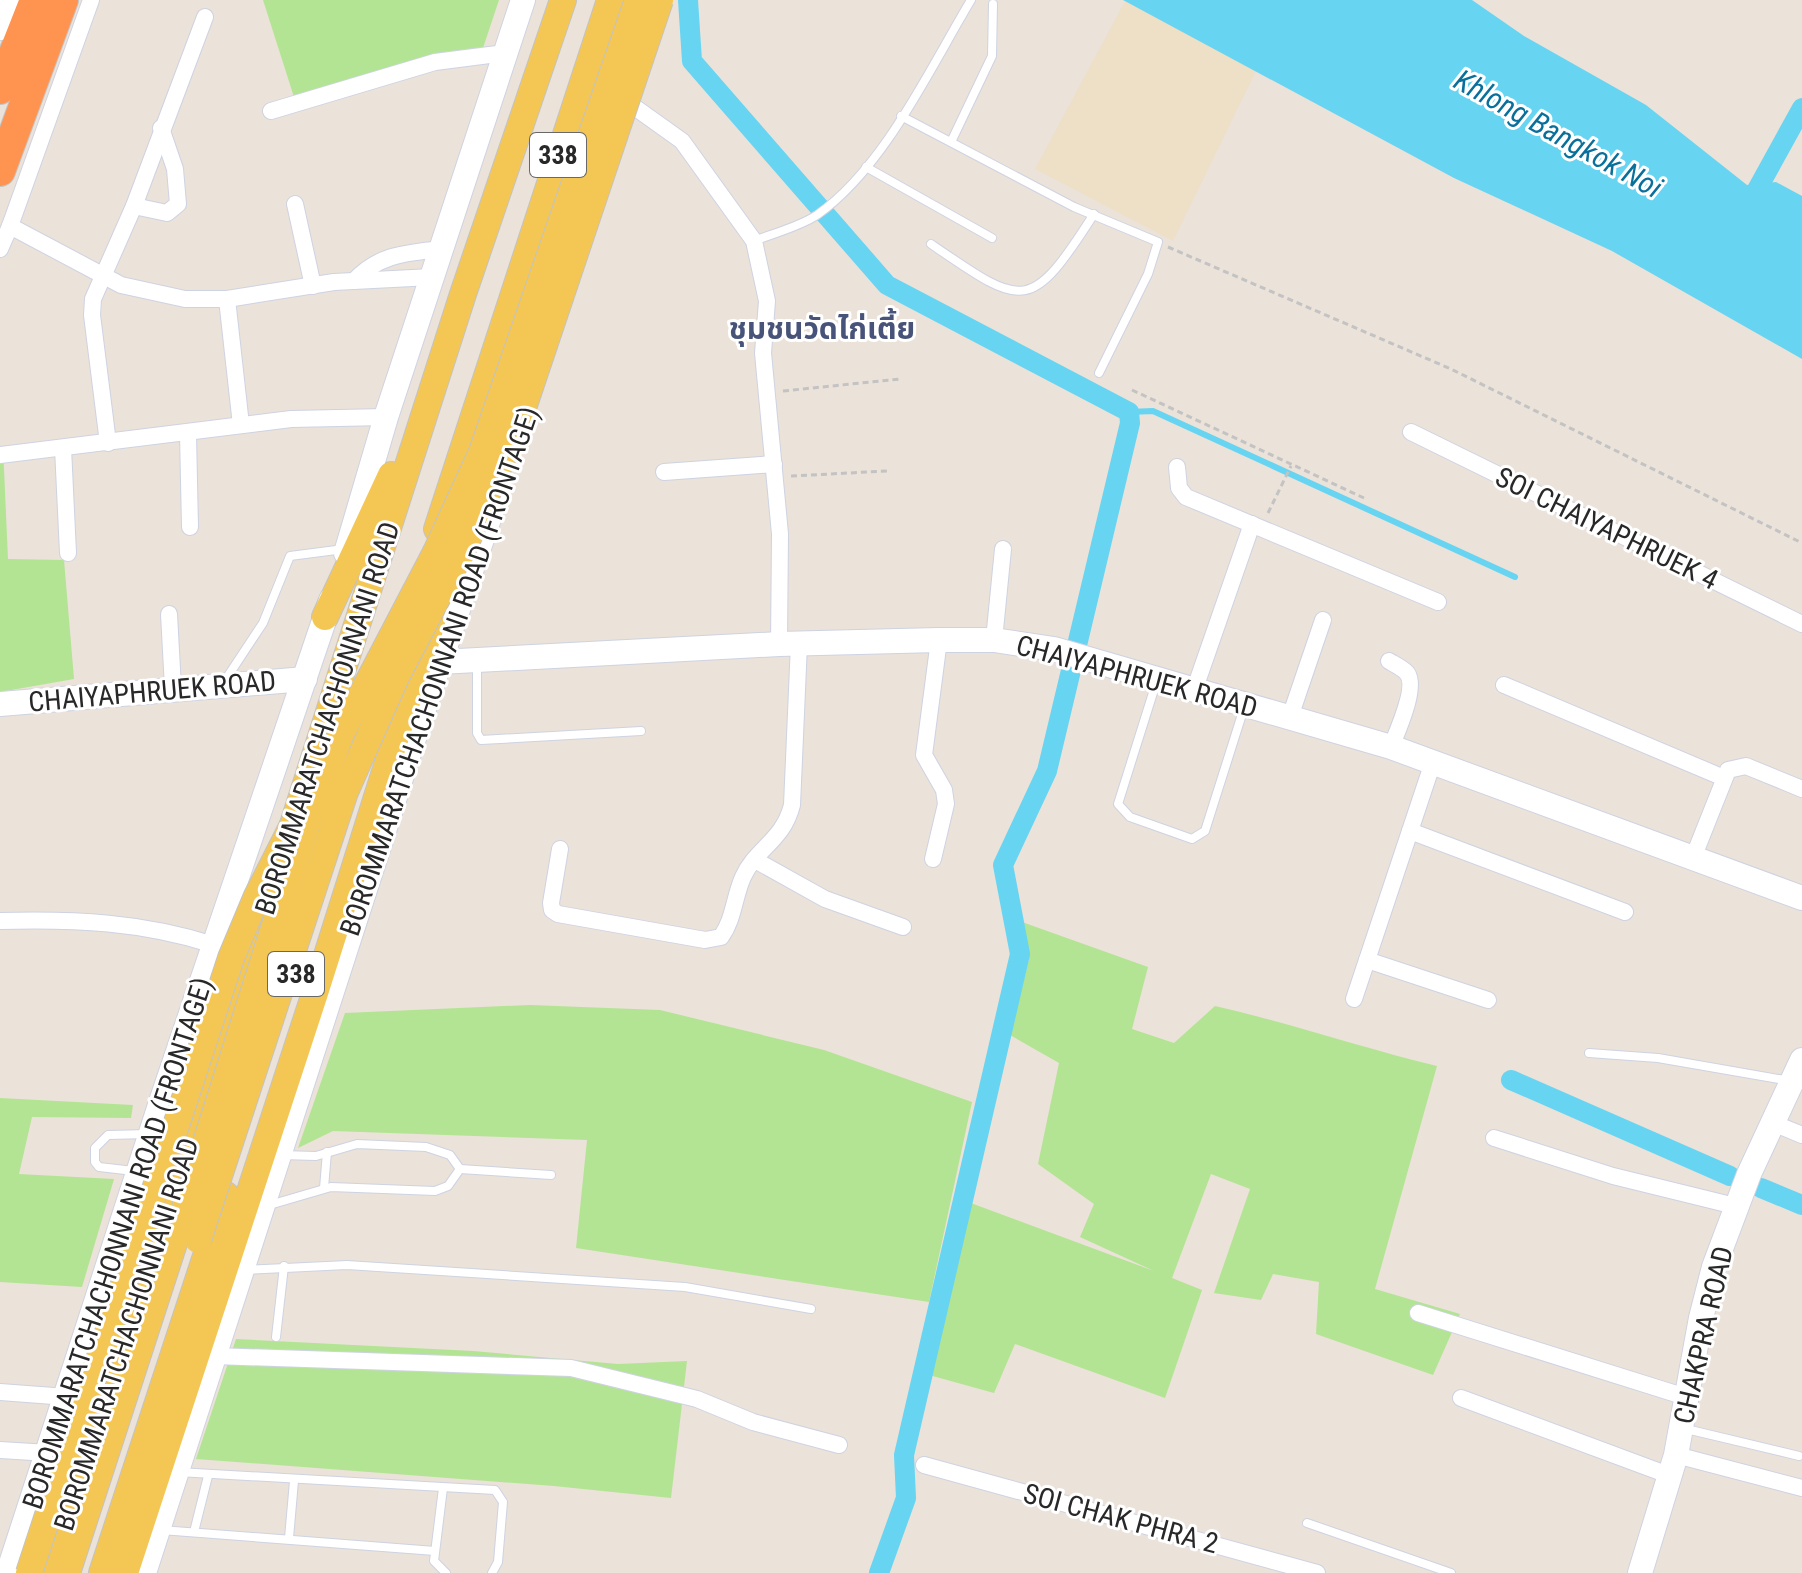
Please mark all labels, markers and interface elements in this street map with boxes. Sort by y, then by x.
water label: Khlong Bangkok Noi [1448,62,1668,205]
road number: 338 [530,133,586,177]
district label: ชุมชนวัดไก่เตี้ย [729,307,915,347]
street label: BOROMMARATCHACHONNANI ROAD (FRONTAGE) [333,402,546,940]
street label: SOI CHAIYAPHRUEK 4 [1490,460,1723,597]
street label: BOROMMARATCHACHONNANI ROAD [248,518,407,919]
street label: CHAIYAPHRUEK ROAD [1013,628,1261,725]
street label: CHAIYAPHRUEK ROAD [27,664,277,719]
road number: 338 [268,952,324,996]
street label: BOROMMARATCHACHONNANI ROAD (FRONTAGE) [15,973,219,1513]
street label: BOROMMARATCHACHONNANI ROAD [47,1133,205,1535]
street label: CHAKPRA ROAD [1667,1243,1740,1427]
street label: SOI CHAK PHRA 2 [1020,1477,1222,1560]

